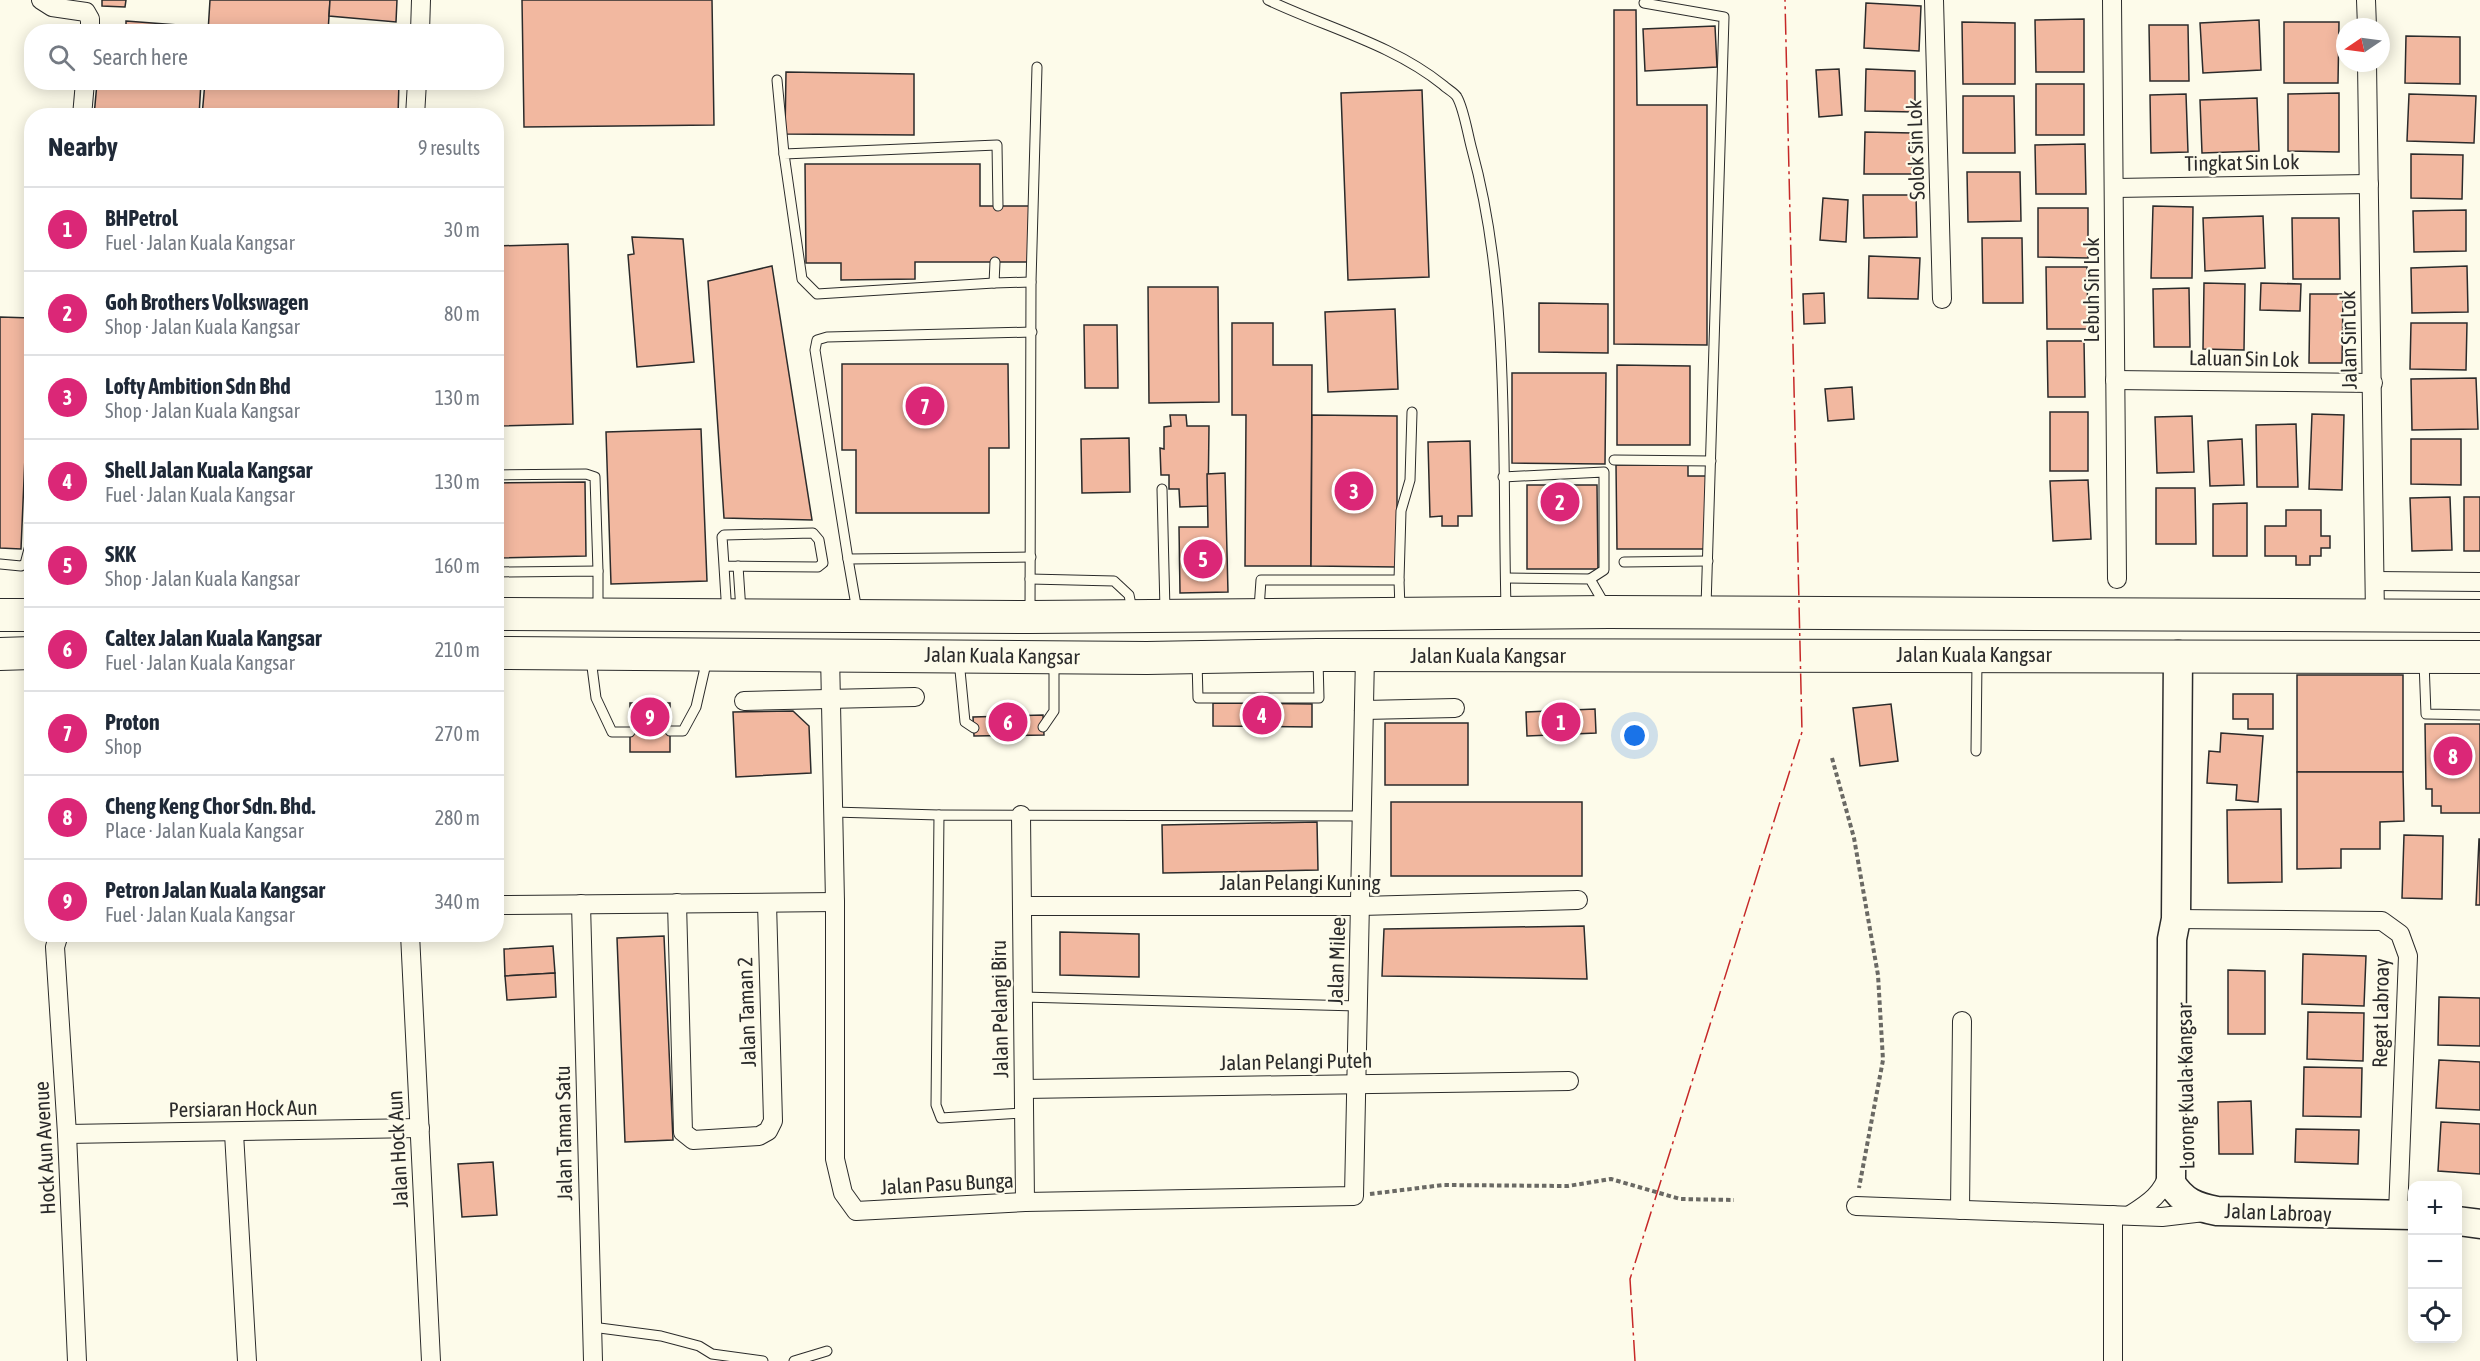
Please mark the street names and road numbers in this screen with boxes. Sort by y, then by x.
street label: Solok Sin Lok [1901,100,1929,200]
street label: Tingkat Sin Lok [2184,149,2300,175]
street label: Lebuh Sin Lok [2079,238,2103,342]
street label: Jalan Sin Lok [2335,290,2361,390]
street label: Laluan Sin Lok [2189,345,2299,371]
street label: Jalan Kuala Kangsar [924,642,1081,668]
street label: Jalan Kuala Kangsar [1896,642,2052,666]
street label: Jalan Kuala Kangsar [1410,643,1566,667]
street label: Jalan Pelangi Kuning [1219,870,1381,894]
street label: Jalan Milee [1322,917,1350,1005]
street label: Jalan Pelangi Biru [986,940,1012,1078]
street label: Jalan Taman 2 [732,957,760,1068]
street label: Regat Labroay [2367,958,2393,1068]
street label: Lorong Kuala Kangsar [2172,1002,2198,1170]
street label: Jalan Pelangi Puteh [1219,1048,1373,1074]
street label: Jalan Taman Satu [550,1065,576,1201]
street label: Hock Aun Avenue [29,1081,59,1215]
street label: Jalan Hock Aun [382,1090,412,1208]
street label: Persiaran Hock Aun [168,1095,318,1121]
street label: Jalan Pasu Bunga [880,1168,1014,1198]
street label: Jalan Labroay [2224,1198,2332,1226]

